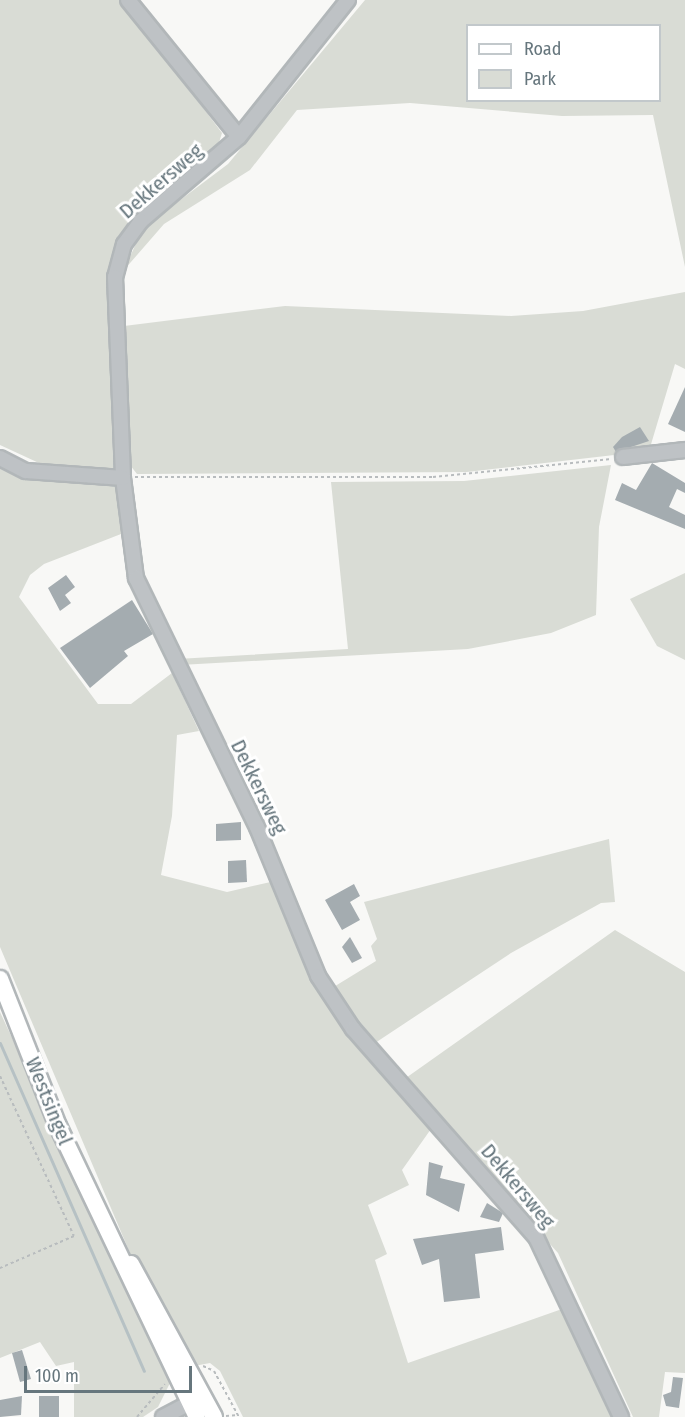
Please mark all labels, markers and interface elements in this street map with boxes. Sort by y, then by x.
legend [466,24,661,102]
text: Road [524,38,561,60]
text: Park [524,68,556,90]
street label: Dekkersweg [114,138,208,224]
street label: Dekkersweg [225,736,293,838]
street label: Westsingel [20,1053,78,1149]
street label: Dekkersweg [476,1139,560,1233]
scale bar [27,1354,195,1392]
text: 100 m [35,1365,79,1387]

